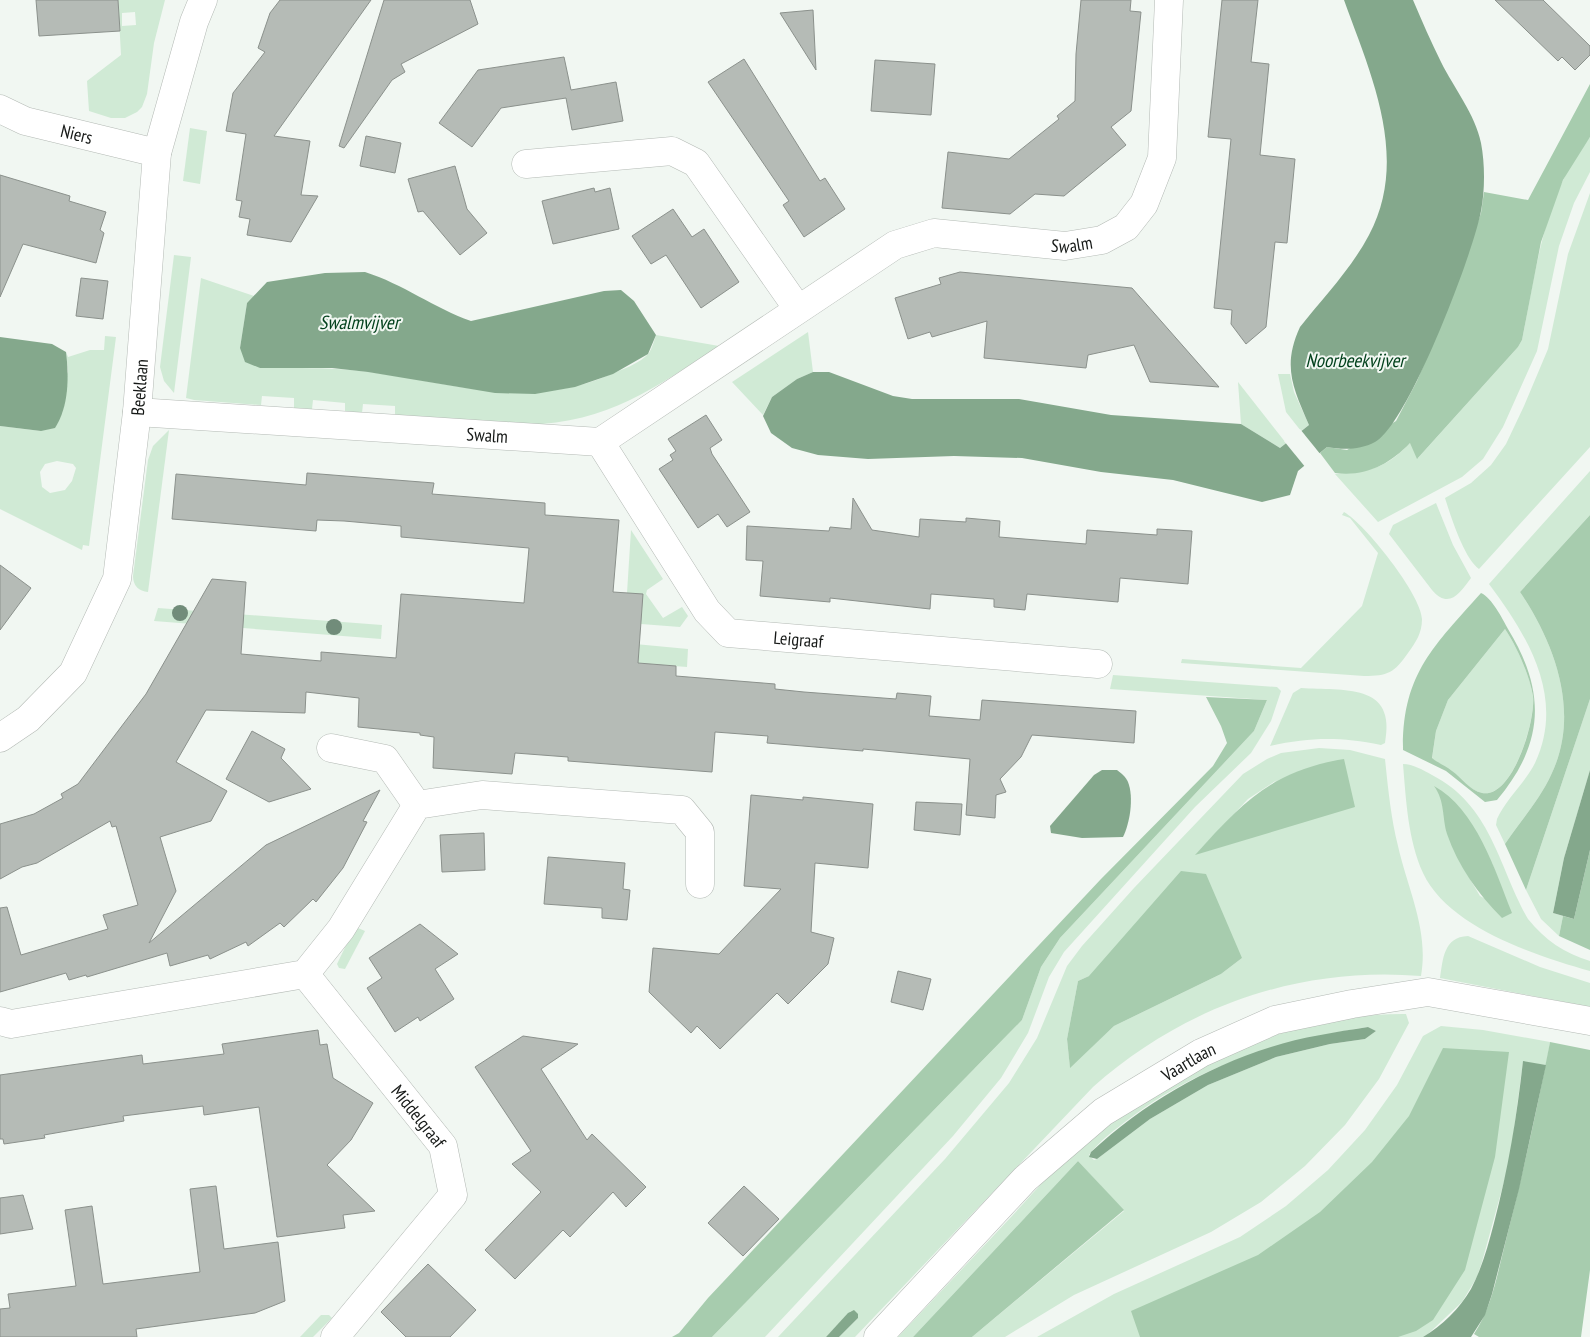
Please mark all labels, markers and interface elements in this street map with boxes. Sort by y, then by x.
street label: Niers [58,119,95,149]
street label: Swalm [1050,230,1094,258]
water label: Swalmvijver [319,310,402,334]
water label: Noorbeekvijver [1305,348,1407,372]
street label: Beeklaan [125,358,153,416]
street label: Swalm [466,422,509,448]
street label: Leigraaf [773,625,825,653]
street label: Vaartlaan [1156,1037,1219,1086]
street label: Middelgraaf [387,1080,452,1153]

